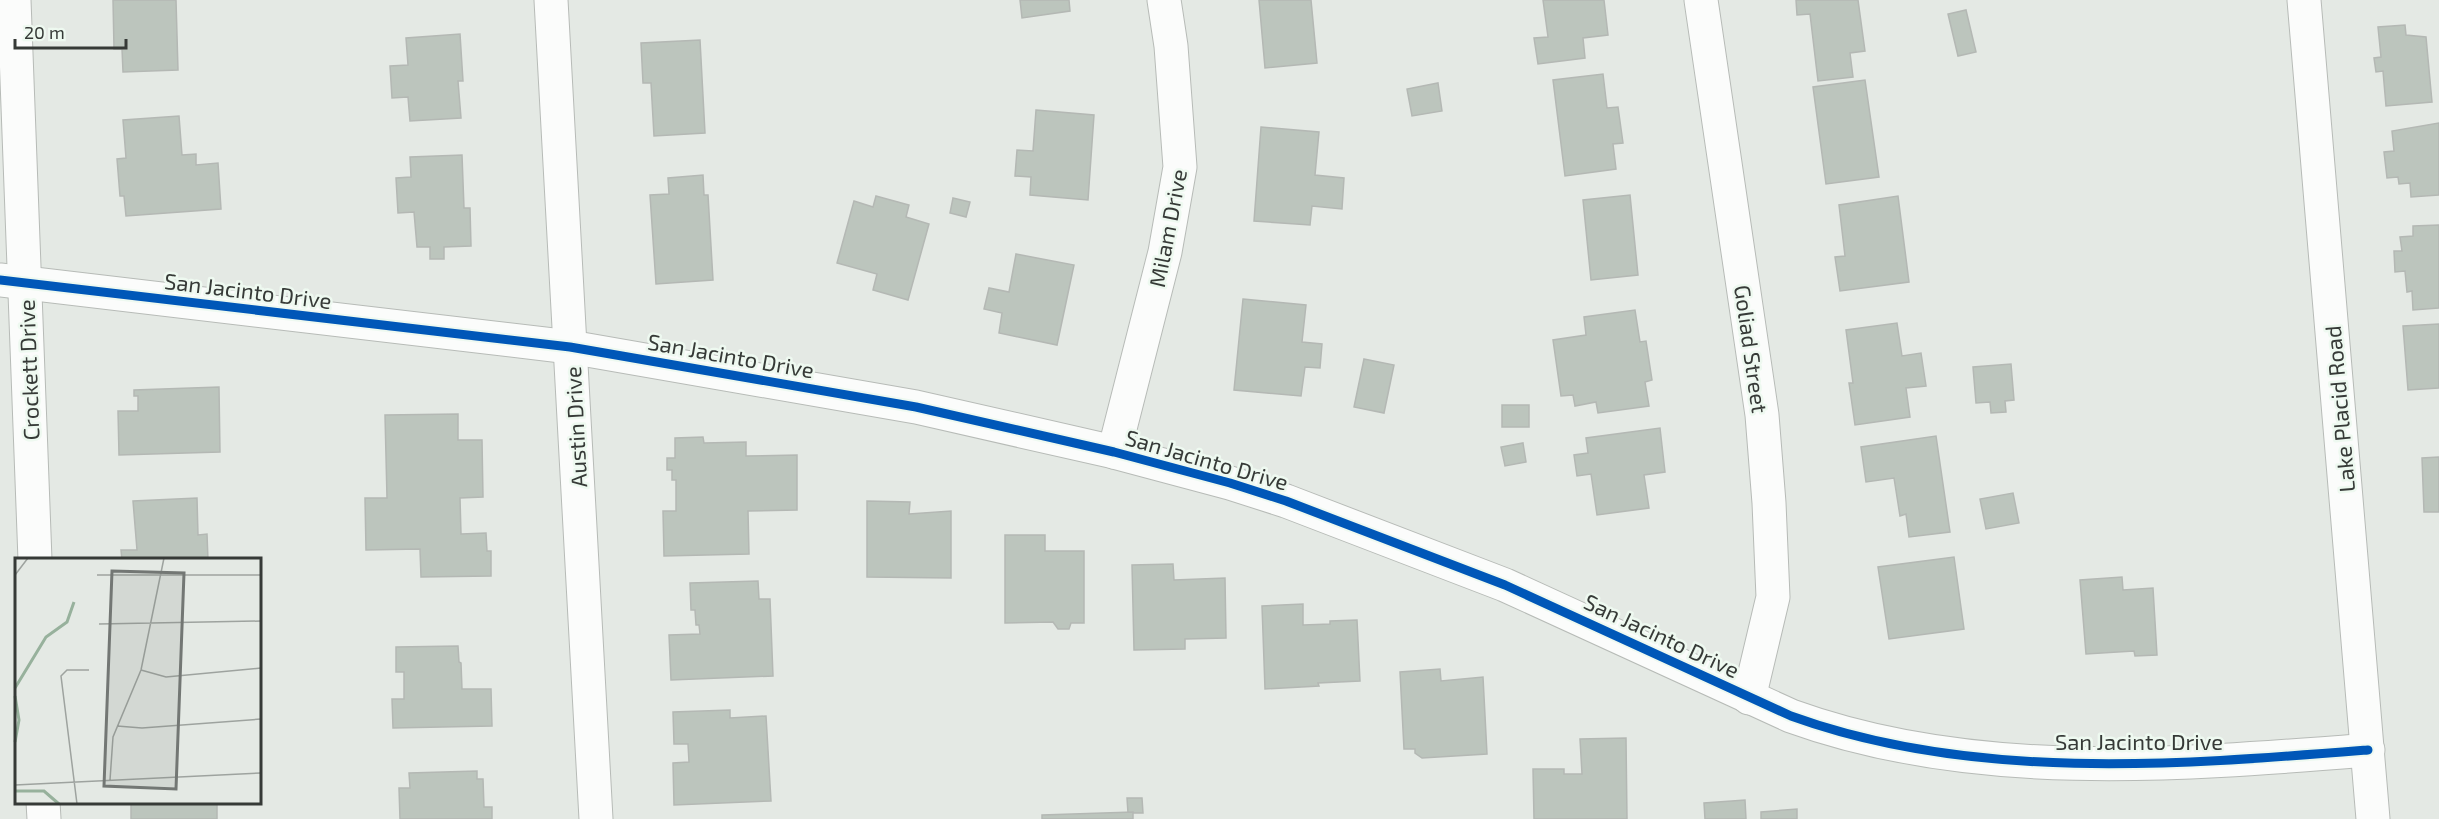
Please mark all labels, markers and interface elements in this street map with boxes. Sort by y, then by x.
scale bar [15,12,126,50]
text: 20 m [24,21,65,43]
street label: Milam Drive [1143,167,1191,289]
street label: San Jacinto Drive [163,267,333,313]
street label: Goliad Street [1730,283,1774,415]
street label: Crockett Drive [13,299,43,441]
street label: Lake Placid Road [2319,325,2359,493]
street label: San Jacinto Drive [646,328,816,382]
street label: Austin Drive [559,366,591,488]
street label: San Jacinto Drive [1123,423,1291,495]
inset map [15,558,261,804]
street label: San Jacinto Drive [1580,588,1744,682]
street label: San Jacinto Drive [2055,728,2223,754]

